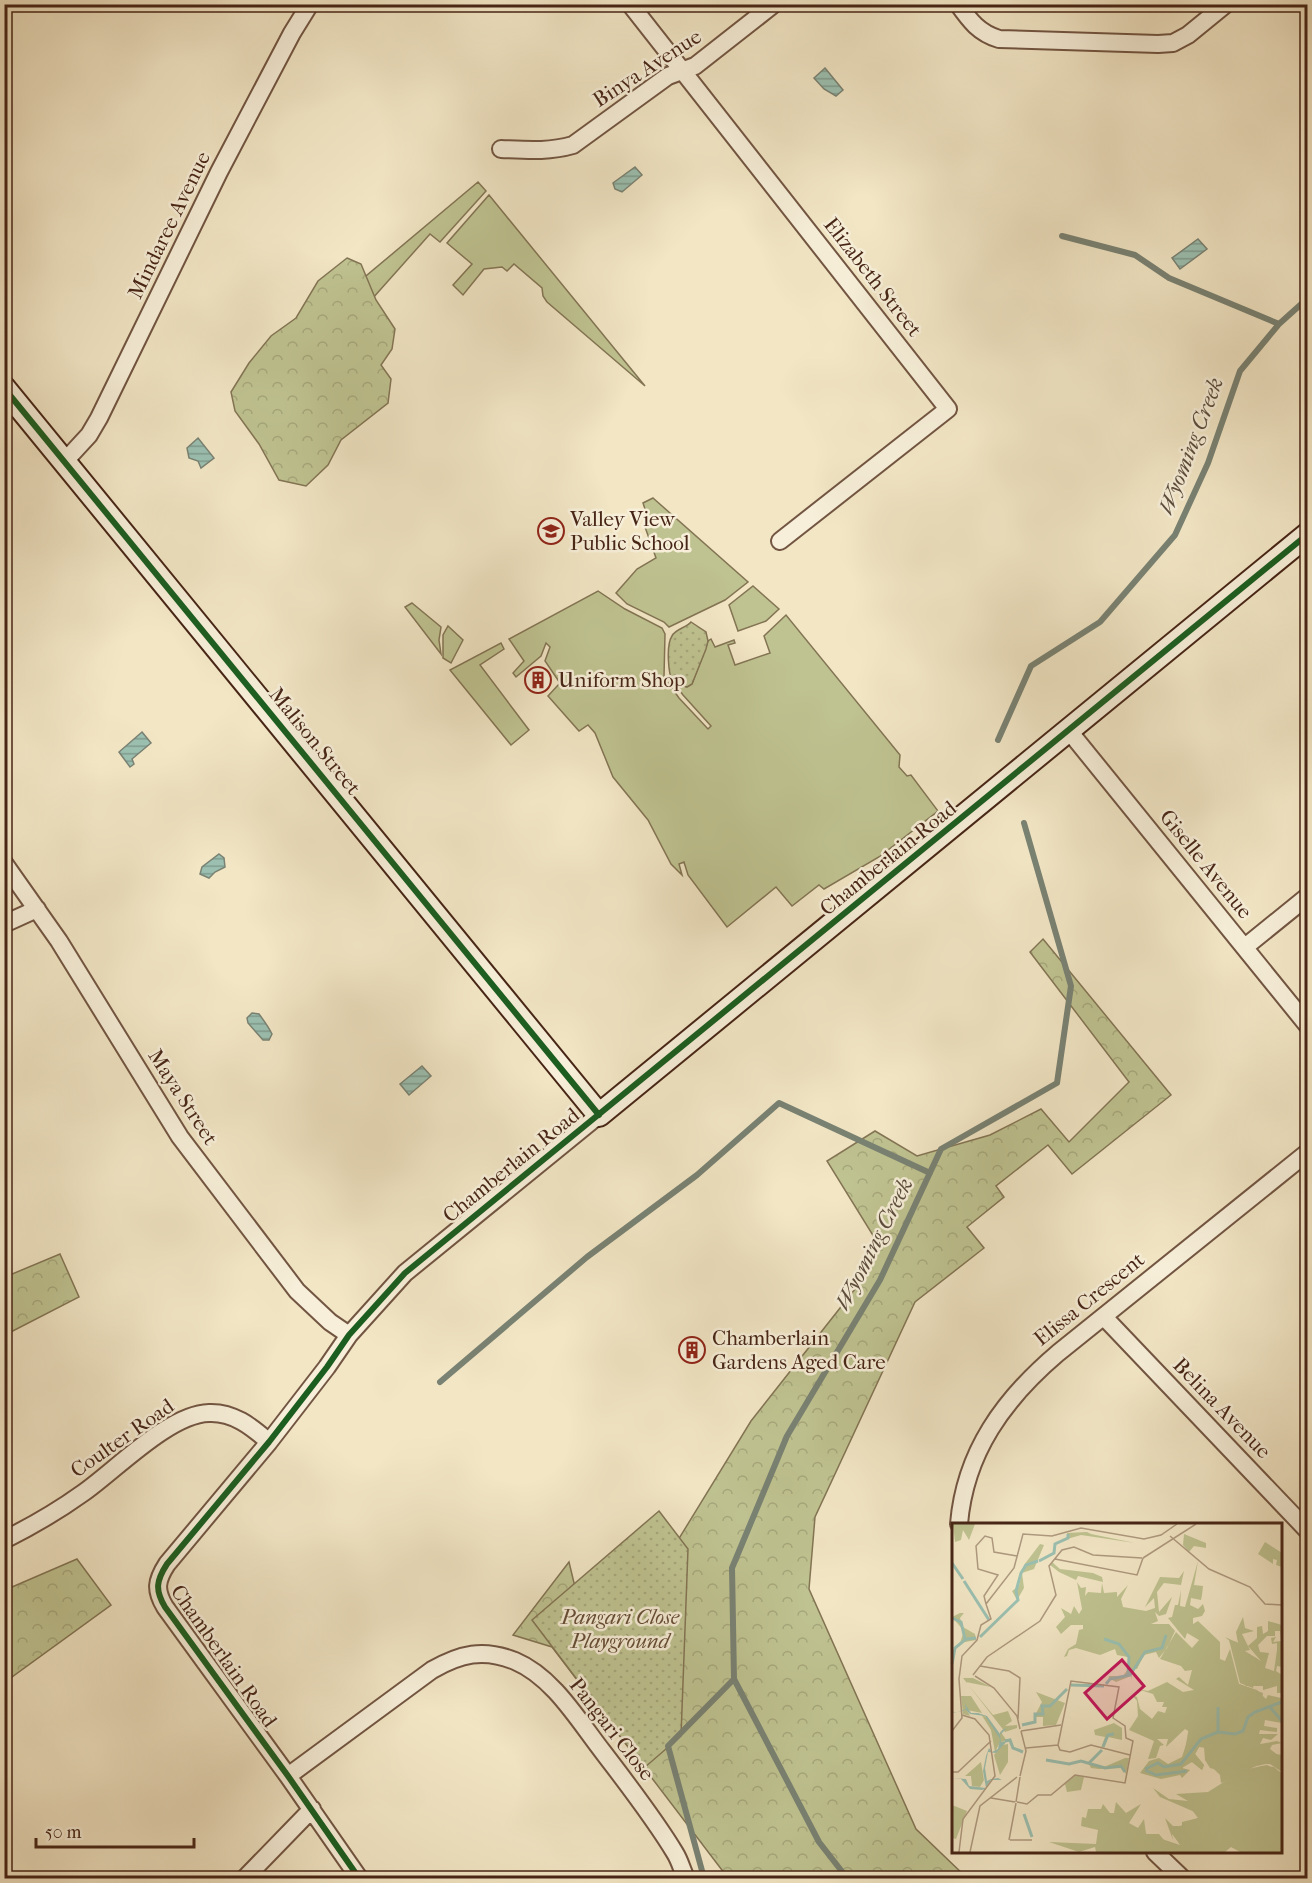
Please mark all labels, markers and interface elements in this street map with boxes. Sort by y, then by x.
street label: Binya Avenue [588,24,706,112]
street label: Mindaree Avenue [123,148,215,302]
street label: Elizabeth Street [819,213,927,342]
water label: Wyoming Creek [1153,374,1229,518]
place label: Valley View Public School [569,507,690,555]
school or university icon: Valley View Public School [536,516,566,546]
building icon: Uniform Shop [523,665,553,695]
place label: Uniform Shop [558,668,685,692]
street label: Malison Street [264,682,366,800]
street label: Chamberlain Road [815,795,961,920]
street label: Giselle Avenue [1155,805,1257,923]
street label: Maya Street [143,1045,223,1150]
street label: Chamberlain Road [438,1102,584,1227]
water label: Wyoming Creek [830,1174,918,1314]
street label: Elissa Crescent [1029,1247,1149,1351]
place label: Chamberlain Gardens Aged Care [712,1326,886,1374]
building icon: Chamberlain Gardens Aged Care [677,1335,707,1365]
street label: Belina Avenue [1168,1353,1276,1463]
street label: Coulter Road [66,1393,179,1482]
inset map [952,1523,1282,1853]
street label: Chamberlain Road [166,1580,282,1732]
park label: Pangari Close Playground [560,1605,680,1653]
street label: Pangari Close [565,1673,659,1785]
scale bar [36,1811,194,1849]
text: 50 m [45,1822,82,1843]

